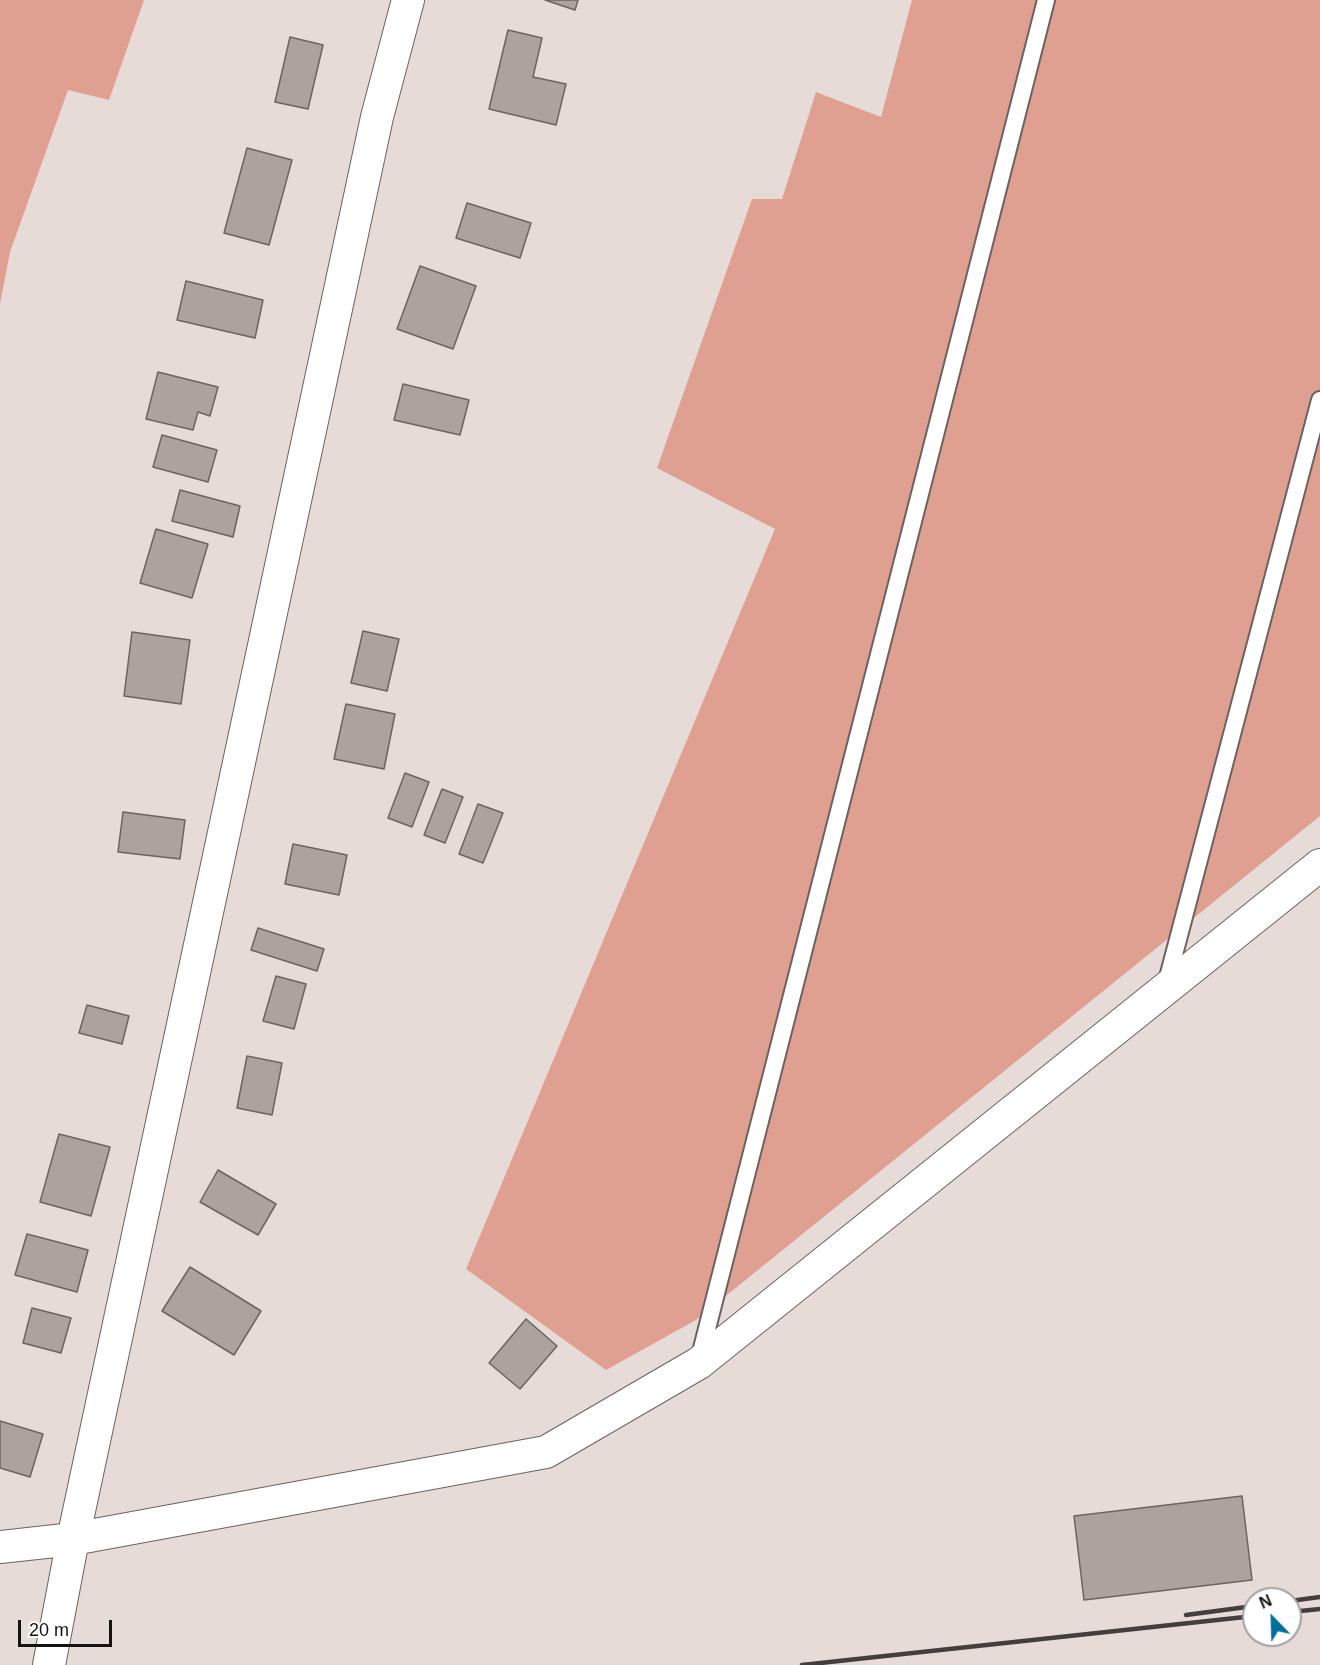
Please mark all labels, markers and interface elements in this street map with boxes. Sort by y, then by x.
north arrow [1242,1587,1302,1647]
text: N [1257,1592,1274,1612]
scale bar [21,1608,116,1646]
text: 20 m [29,1620,69,1640]

